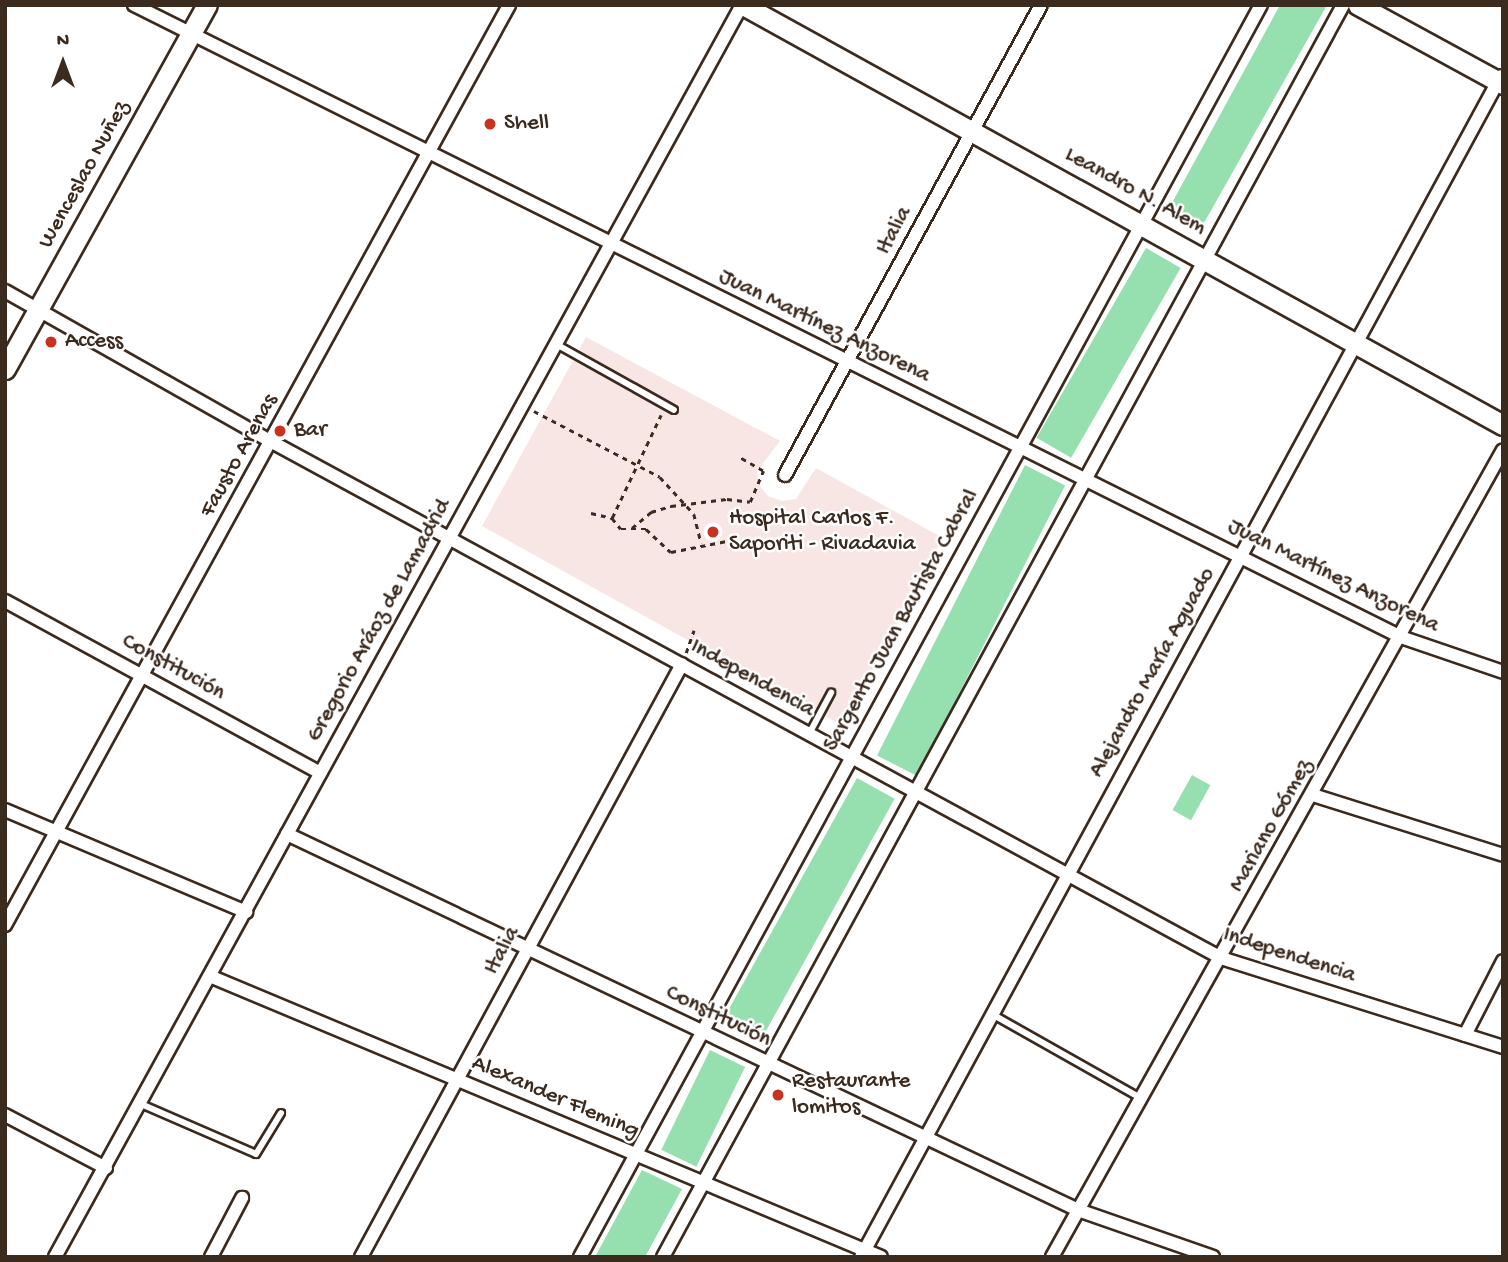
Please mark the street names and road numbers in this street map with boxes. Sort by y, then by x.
street label: Wenceslao Nuñez [33,96,137,254]
street label: Leandro N. Alem [1059,142,1211,242]
street label: Italia [871,202,919,260]
street label: Juan Martínez Anzorena [714,264,934,390]
street label: Fausto Arenas [195,390,285,522]
street label: Sargento Juan Bautista Cabral [818,485,986,757]
street label: Gregorio Aráoz de Lamadrid [302,495,458,747]
street label: Juan Martínez Anzorena [1223,514,1443,640]
street label: Alejandro María Aguado [1084,563,1222,783]
street label: Constitución [116,628,230,708]
street label: Independencia [685,634,819,724]
street label: Mariano Gómez [1224,755,1320,897]
street label: Italia [479,922,527,980]
street label: Independencia [1219,922,1359,990]
street label: Constitución [661,980,775,1054]
street label: Alexander Fleming [467,1050,643,1146]

